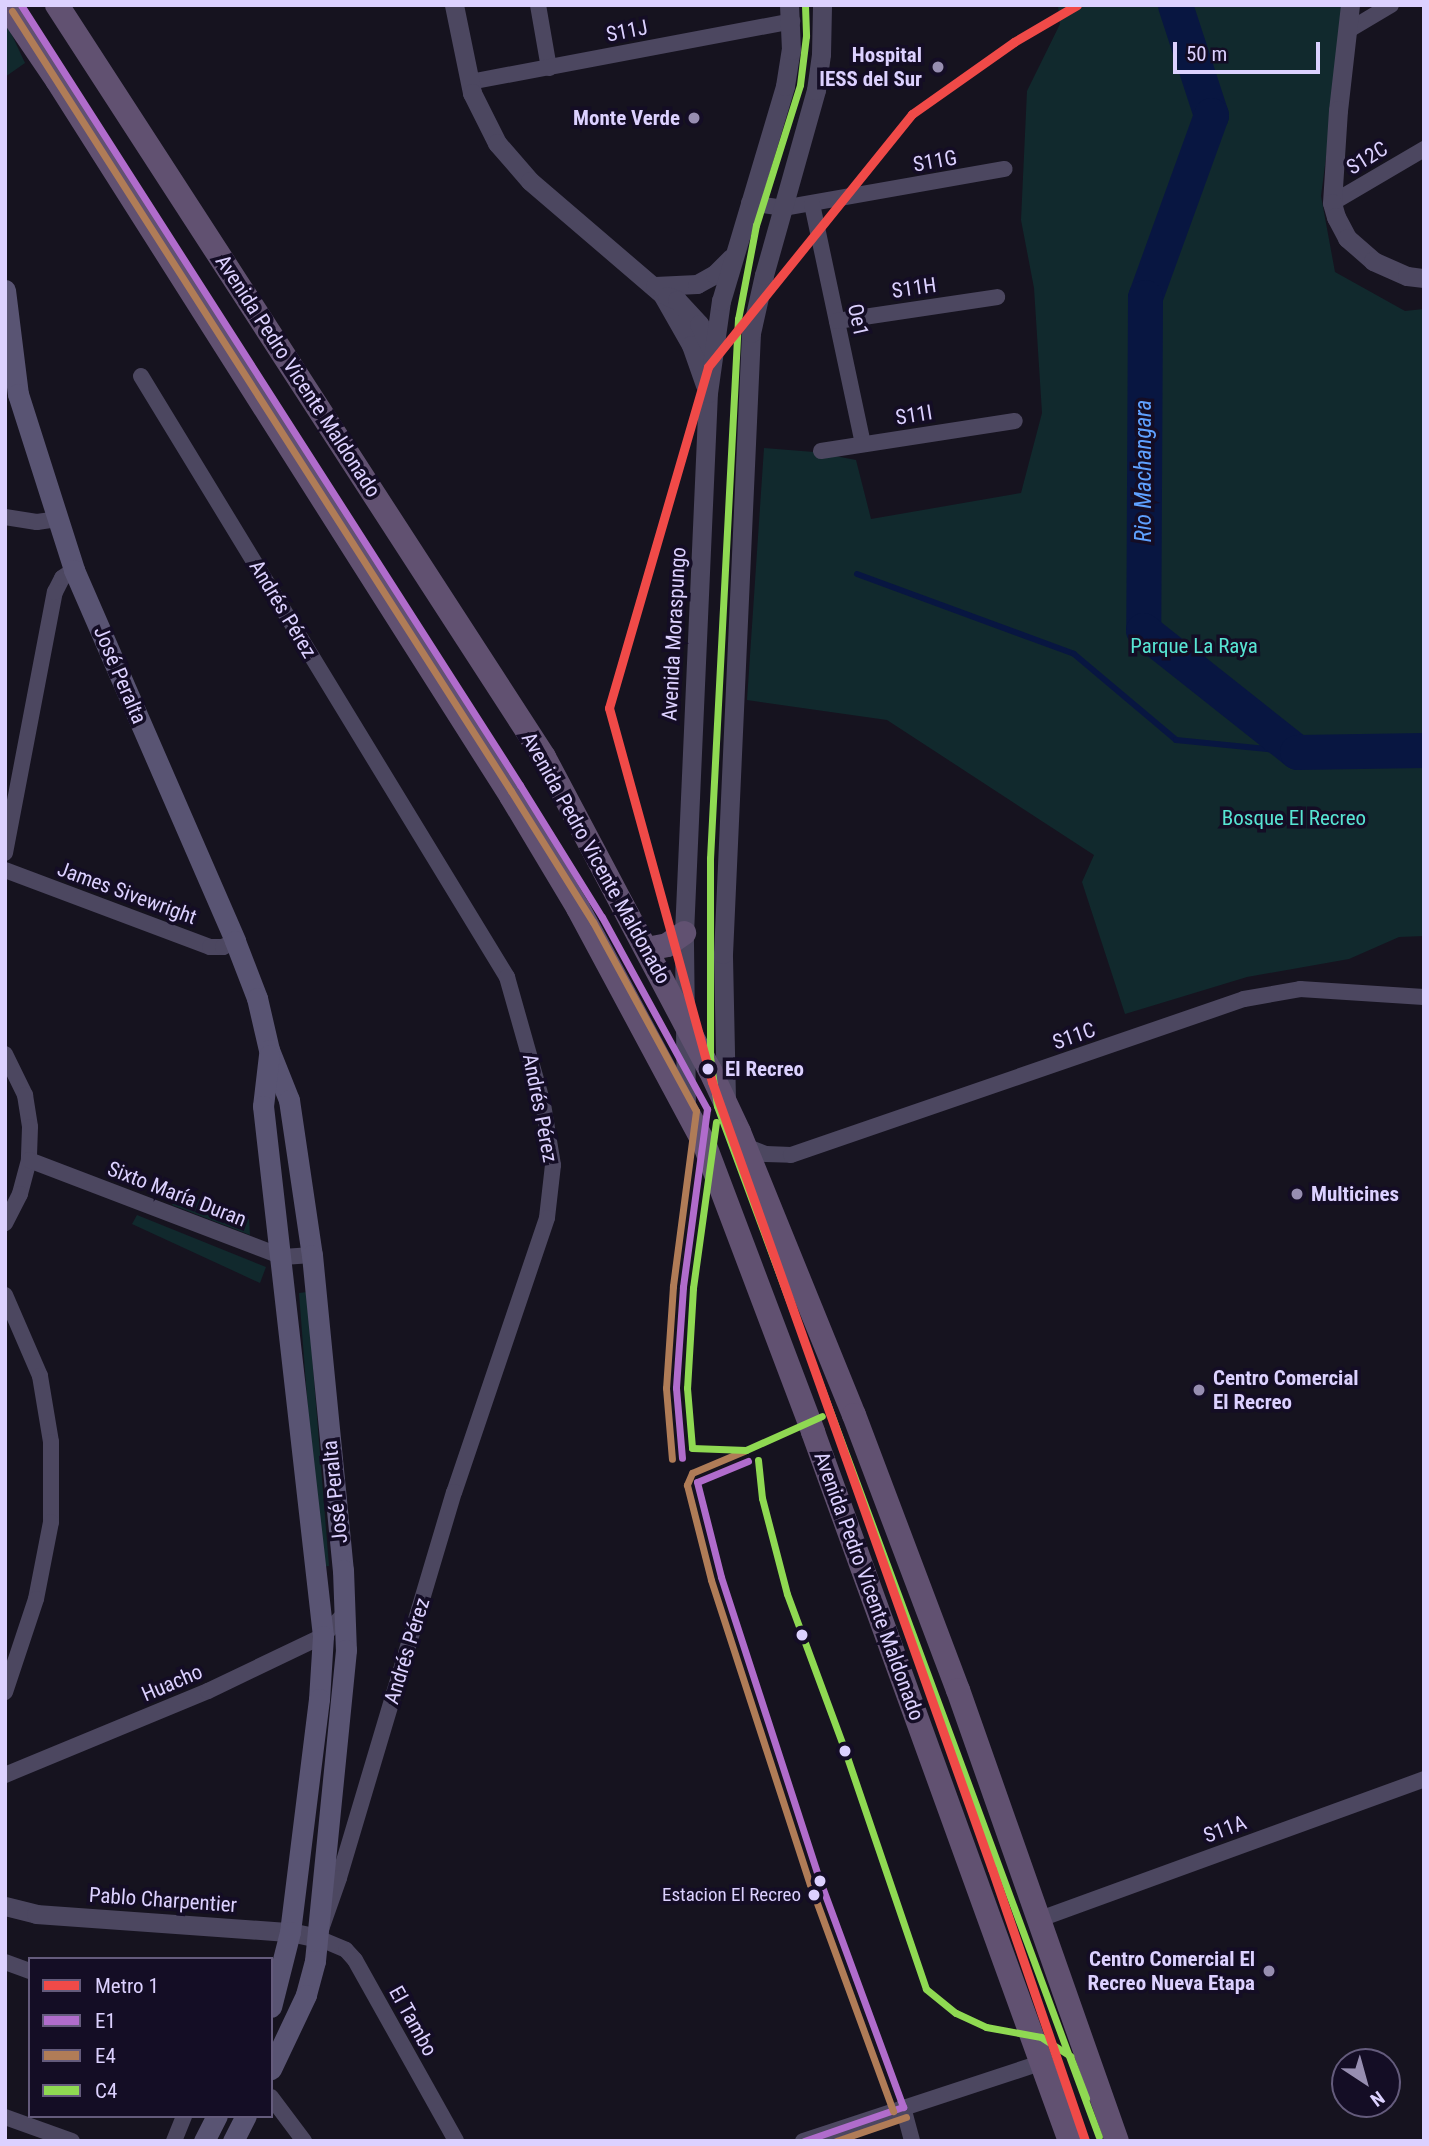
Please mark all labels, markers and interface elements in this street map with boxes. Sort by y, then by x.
street label: S11J [604,15,650,47]
scale bar [1177,28,1324,72]
place label: Hospital IESS del Sur [819,42,922,92]
text: 50 m [1186,42,1227,66]
marker: Hospital IESS del Sur [928,57,948,77]
place label: Monte Verde [573,105,680,131]
marker: Monte Verde [686,110,702,126]
street label: S12C [1342,136,1392,180]
street label: S11G [911,145,959,177]
street label: Avenida Pedro Vicente Maldonado [210,250,386,502]
street label: S11H [890,272,938,304]
street label: Oe1 [842,301,874,339]
street label: S11I [894,400,934,430]
water label: Rio Machangara [1130,400,1158,542]
street label: Avenida Moraspungo [657,546,691,722]
street label: Andrés Pérez [244,555,322,663]
street label: José Peralta [88,622,152,728]
park label: Parque La Raya [1130,633,1258,659]
street label: Avenida Pedro Vicente Maldonado [516,728,676,988]
park label: Bosque El Recreo [1222,805,1366,831]
street label: James Sivewright [54,856,200,930]
street label: S11C [1049,1017,1099,1055]
street label: Andrés Pérez [517,1052,563,1164]
place label: El Recreo [725,1056,804,1082]
marker: El Recreo [697,1058,719,1080]
street label: Sixto María Duran [104,1156,250,1232]
place label: Multicines [1311,1181,1399,1207]
marker: Multicines [1289,1186,1305,1202]
place label: Centro Comercial El Recreo [1213,1365,1359,1415]
marker: Centro Comercial El Recreo [1191,1382,1207,1398]
street label: José Peralta [317,1439,353,1545]
street label: Avenida Pedro Vicente Maldonado [809,1448,929,1724]
street label: Andrés Pérez [379,1595,435,1707]
unlabelled marker [795,1628,809,1642]
street label: Huacho [138,1659,206,1707]
unlabelled marker [838,1744,852,1758]
street label: S11A [1200,1810,1250,1848]
unlabelled marker [813,1874,827,1888]
street label: Pablo Charpentier [88,1882,238,1918]
place label: Estacion El Recreo [662,1884,801,1906]
marker: Estacion El Recreo [807,1888,821,1902]
place label: Centro Comercial El Recreo Nueva Etapa [1088,1946,1255,1996]
legend [28,1957,273,2118]
marker: Centro Comercial El Recreo Nueva Etapa [1261,1963,1277,1979]
text: Metro 1 [95,1974,159,1998]
street label: El Tambo [383,1981,443,2061]
text: E1 [95,2009,116,2033]
text: E4 [95,2044,116,2068]
north arrow [1331,2048,1401,2118]
text: C4 [95,2079,117,2103]
text: N [1366,2086,1389,2111]

